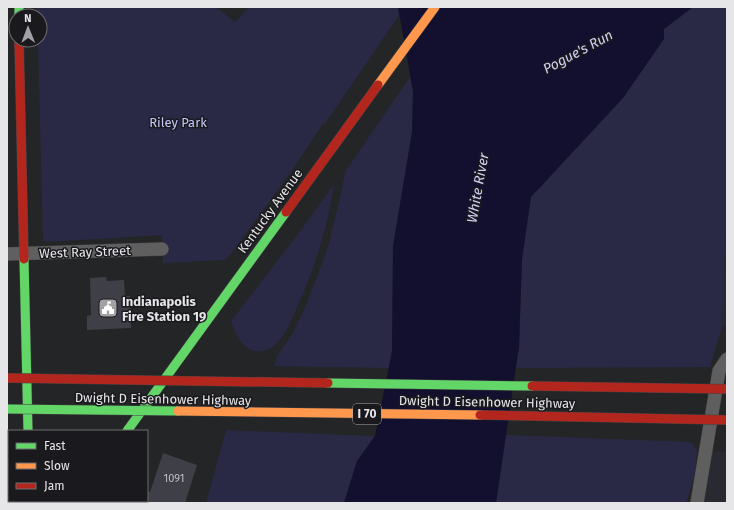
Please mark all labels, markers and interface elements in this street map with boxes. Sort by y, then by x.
north arrow [8,8,48,48]
text: N [24,12,32,25]
water label: Pogue's Run [540,27,616,77]
park label: Riley Park [149,115,207,130]
water label: White River [463,151,493,224]
street label: Kentucky Avenue [234,166,306,256]
street label: West Ray Street [39,243,131,261]
place label: Indianapolis Fire Station 19 [122,294,206,324]
public building icon: Indianapolis Fire Station 19 [97,297,119,319]
street label: Dwight D Eisenhower Highway [75,390,252,408]
street label: Dwight D Eisenhower Highway [399,393,576,411]
road number: I 70 [353,404,381,424]
legend [8,430,148,502]
text: Fast [44,439,66,453]
text: Slow [44,459,70,473]
house number: 1091 [163,472,185,485]
text: Jam [44,479,64,493]

